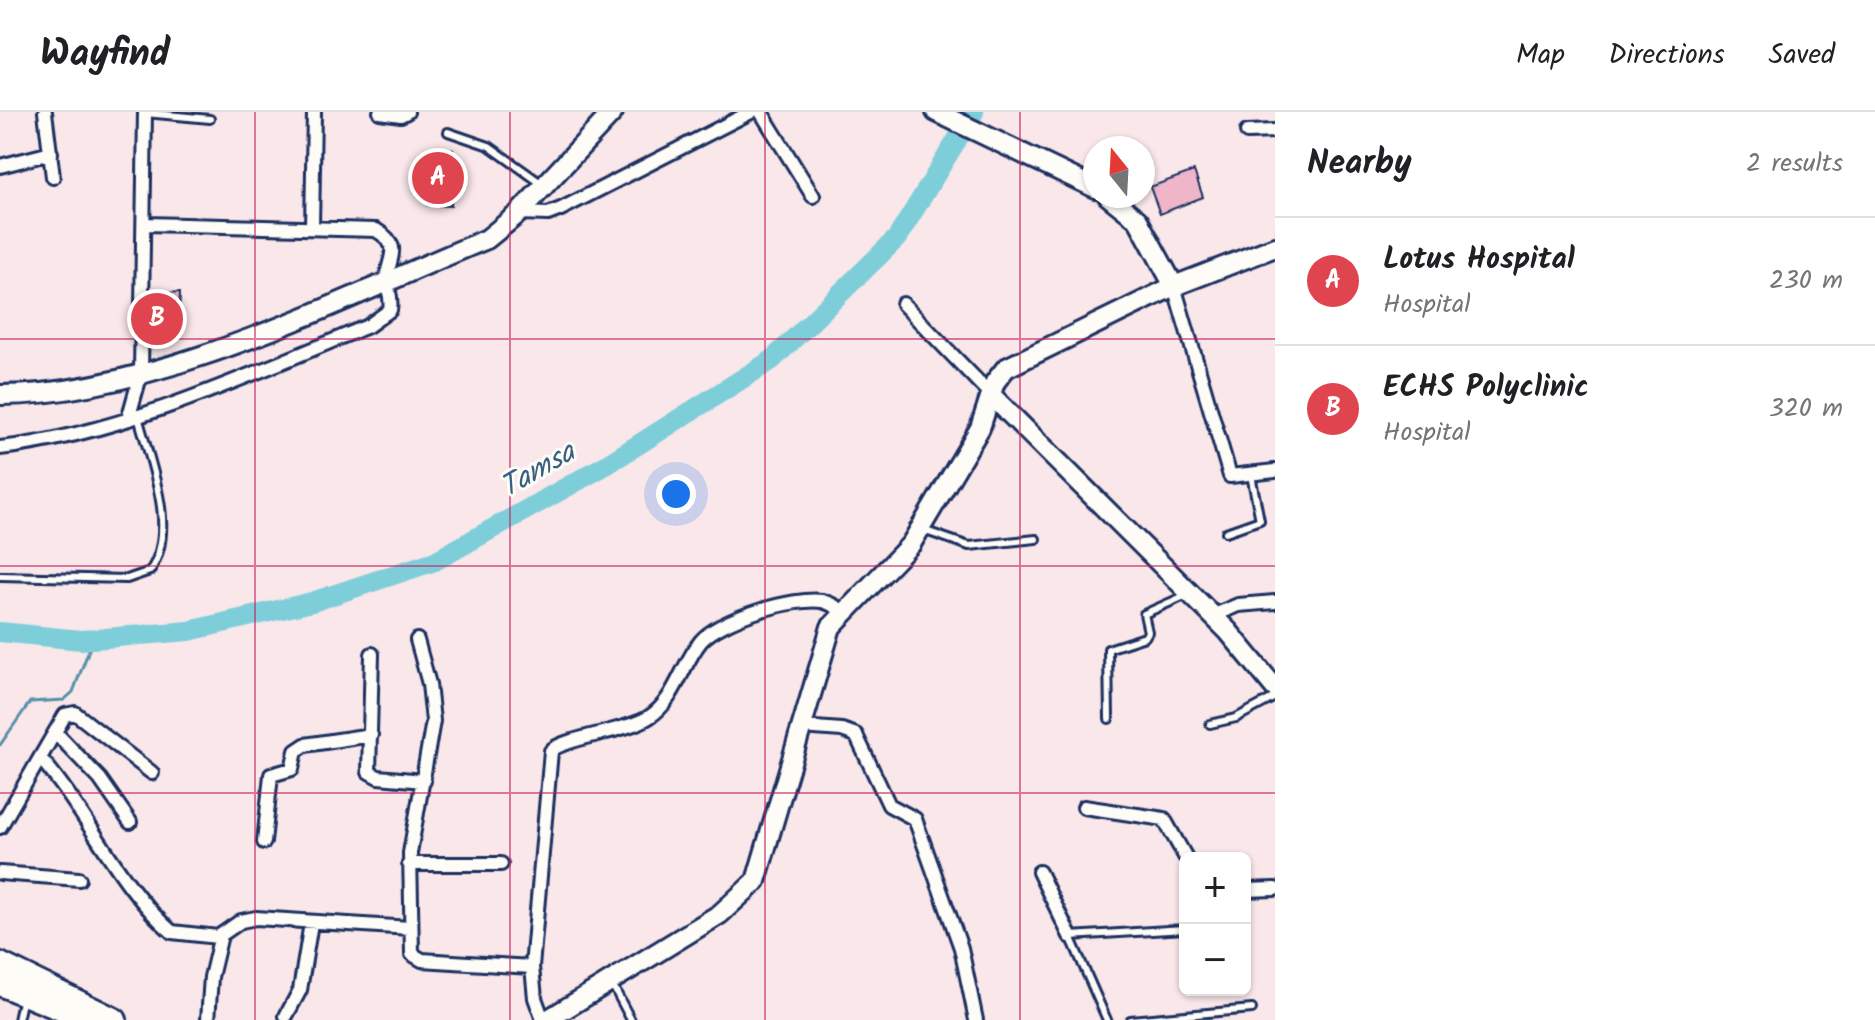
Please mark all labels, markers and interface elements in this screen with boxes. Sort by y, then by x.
text: Wayfind [40,25,170,85]
text: Map [1516,33,1565,78]
text: Directions [1609,33,1725,78]
text: Saved [1769,33,1835,78]
north arrow [1083,136,1155,208]
text: Nearby [1307,137,1412,191]
text: 2 results [1746,143,1843,185]
pin: A [412,148,464,208]
text: Lotus Hospital [1383,236,1575,284]
text: A [1325,260,1341,302]
text: 230 m [1769,260,1843,302]
text: Hospital [1383,284,1471,326]
pin: B [131,289,183,349]
text: ECHS Polyclinic [1383,364,1589,412]
text: B [1325,388,1341,430]
text: 320 m [1769,388,1843,430]
text: Hospital [1383,412,1471,454]
water label: Tamsa [491,429,587,512]
your location [656,474,696,514]
map controls [1179,852,1251,996]
button: + [1179,852,1251,924]
button: − [1179,924,1251,996]

